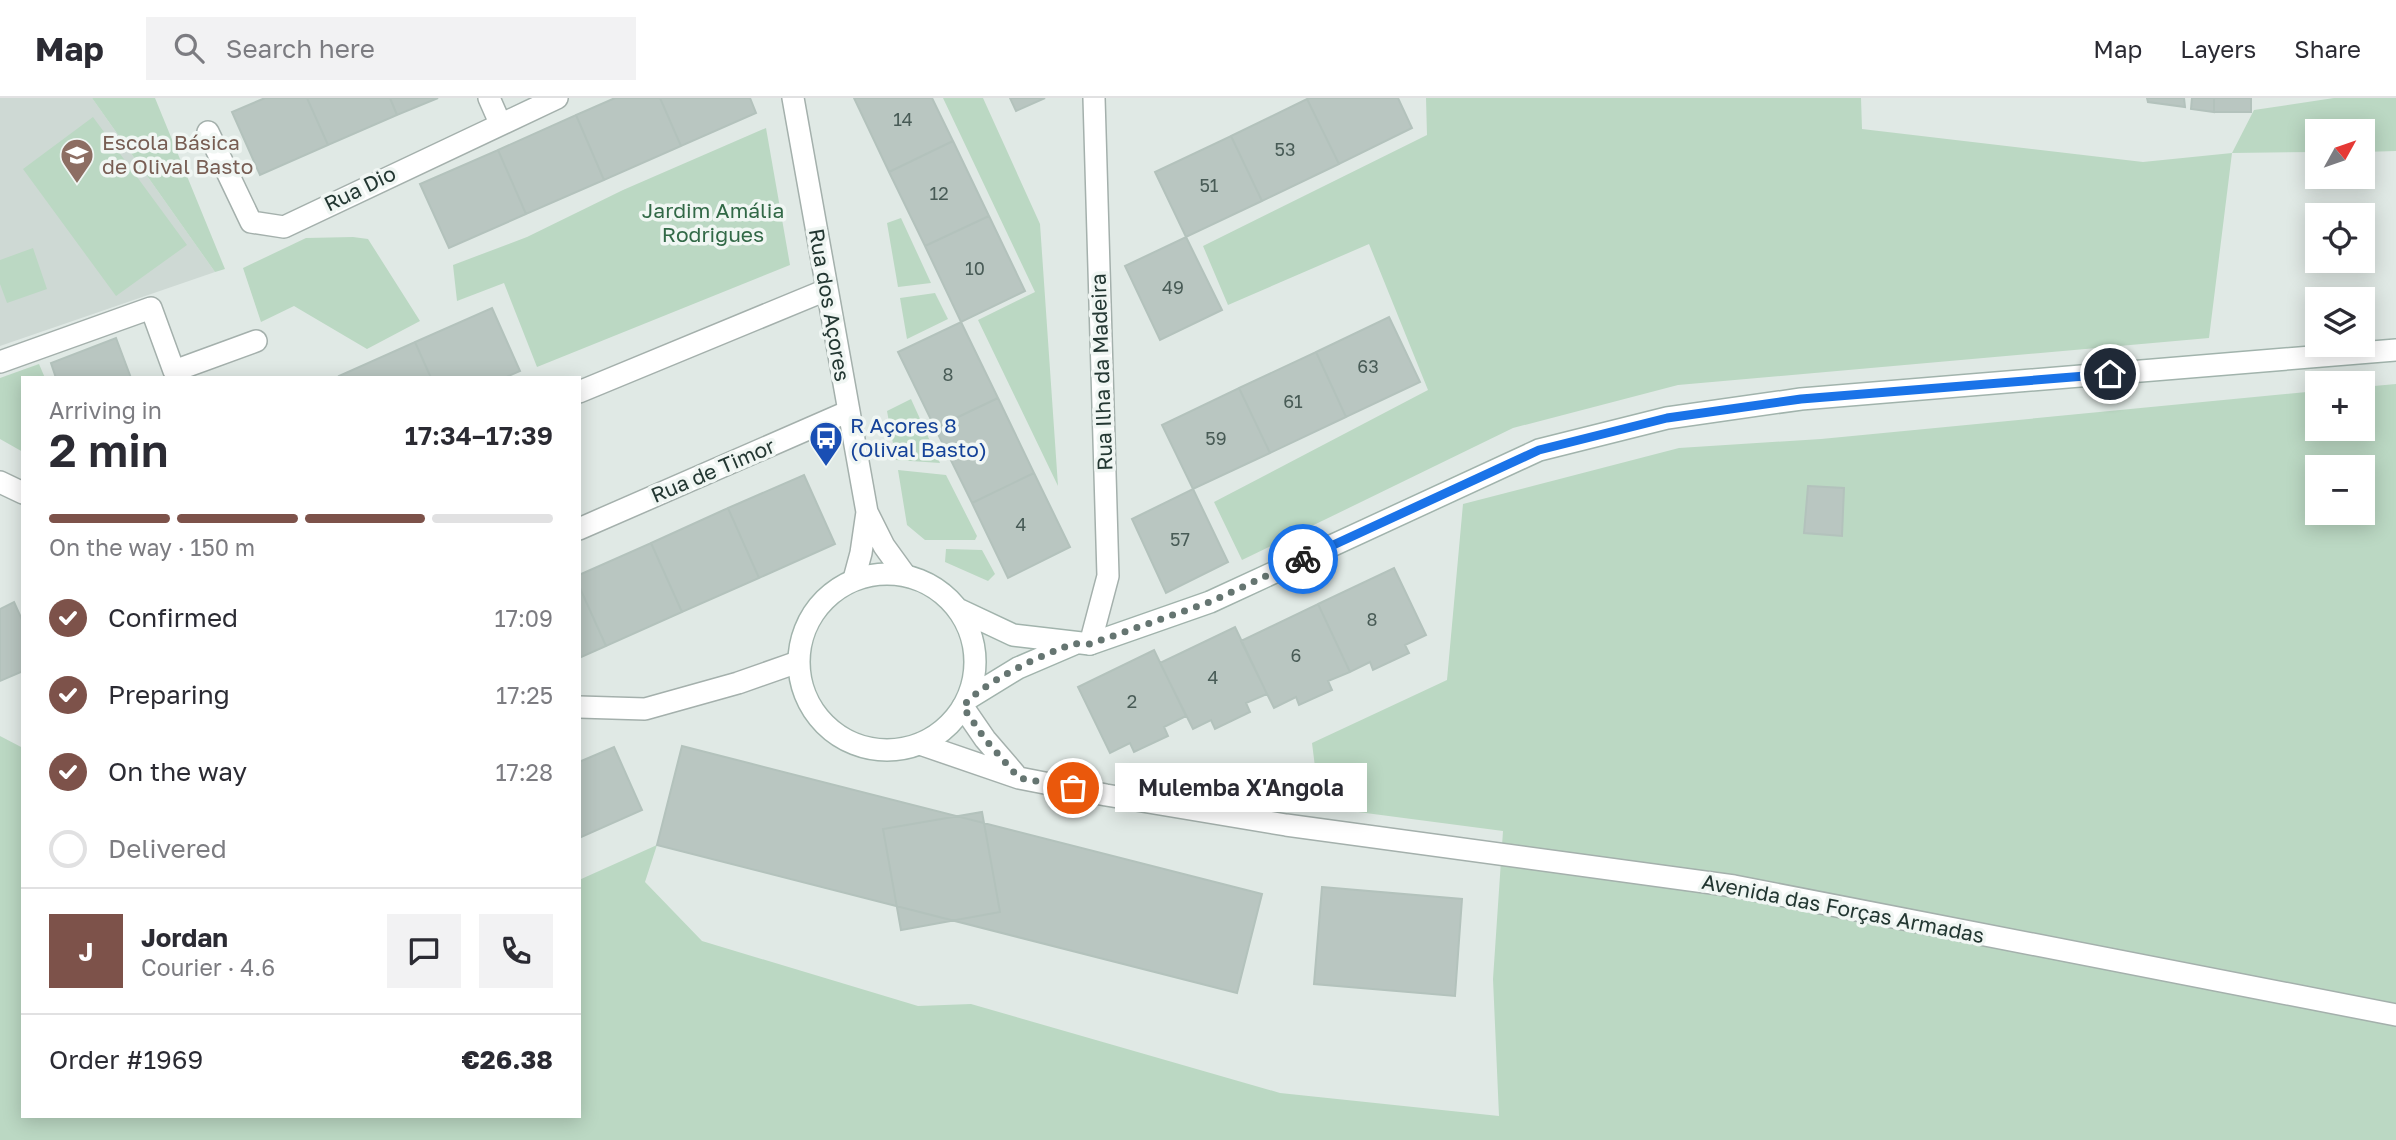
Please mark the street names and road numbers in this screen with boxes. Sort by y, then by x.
street label: Rua Dio [319,160,400,217]
street label: Rua dos Açores [804,226,856,383]
street label: Rua Ilha da Madeira [1085,273,1117,471]
street label: Rua de Timor [647,432,778,508]
street label: Avenida das Forças Armadas [1700,868,1987,948]

